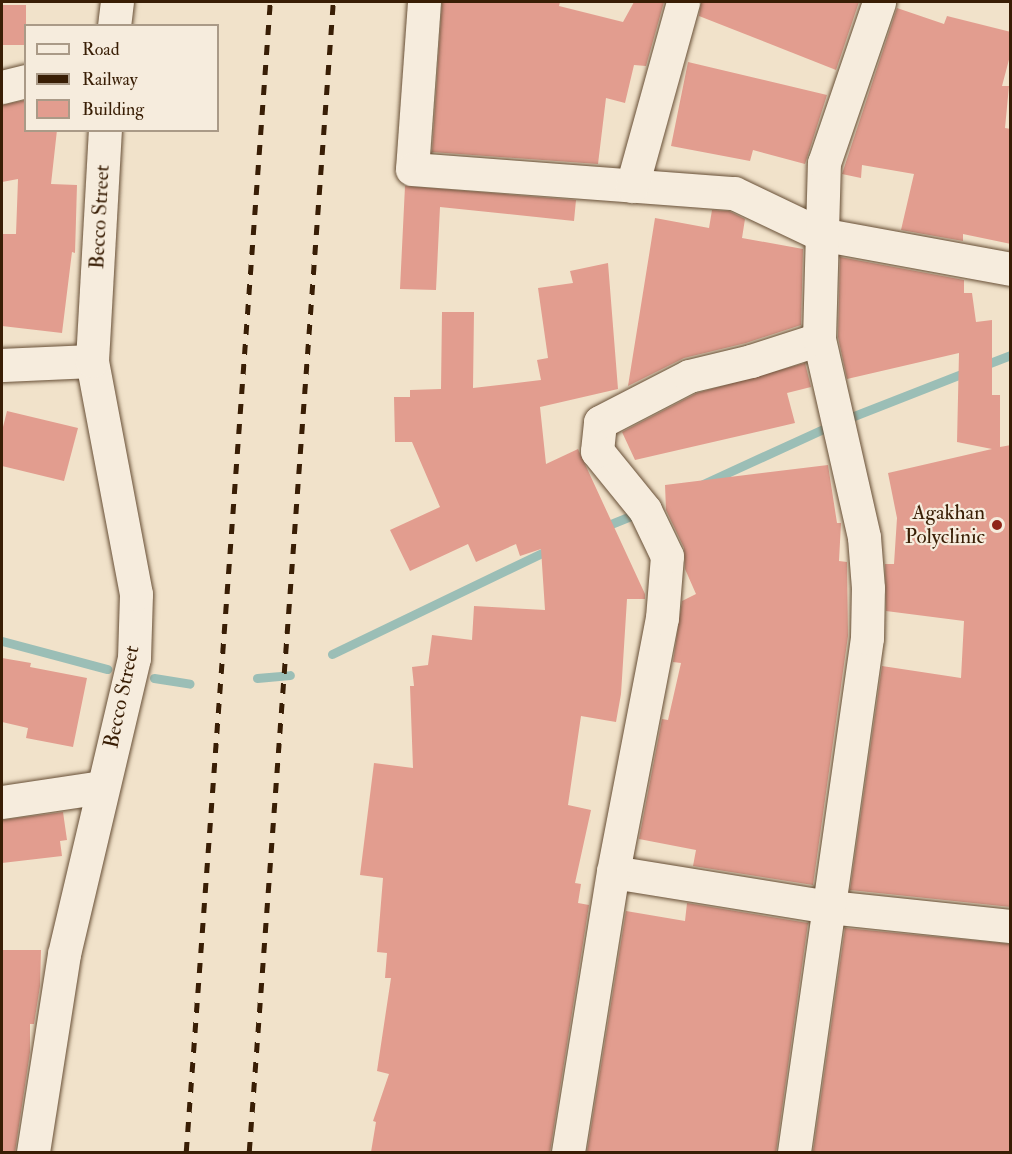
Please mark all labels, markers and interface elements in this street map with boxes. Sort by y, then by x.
legend [24,24,219,132]
text: Road [82,38,120,61]
text: Railway [82,68,138,91]
text: Building [82,98,144,121]
street label: Becco Street [85,164,115,270]
place label: Agakhan Polyclinic [905,500,985,550]
marker: Agakhan Polyclinic [990,518,1004,532]
street label: Becco Street [99,643,145,751]

